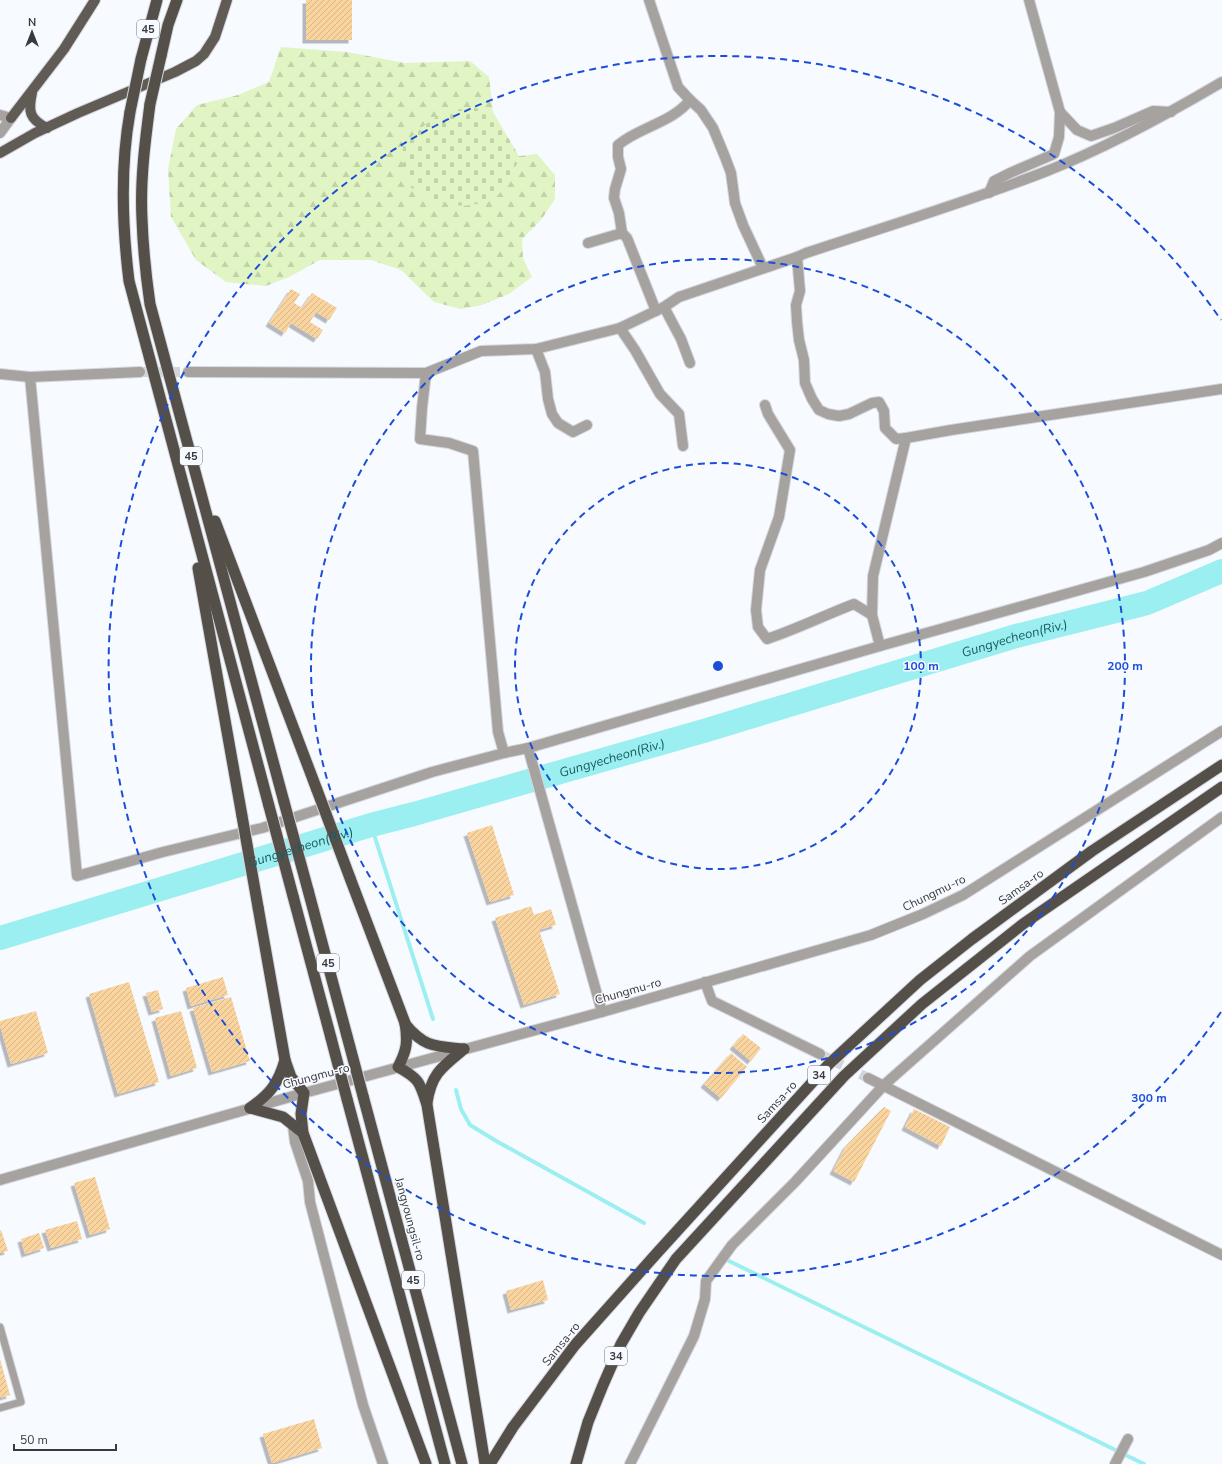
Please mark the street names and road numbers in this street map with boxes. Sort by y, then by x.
road number: 45 [137,20,159,38]
road number: 45 [180,447,202,465]
street label: Samsa-ro [995,865,1047,909]
street label: Chungmu-ro [900,871,969,915]
road number: 45 [317,954,339,972]
street label: Chungmu-ro [593,974,663,1008]
street label: Chungmu-ro [281,1059,351,1093]
road number: 34 [808,1066,830,1084]
street label: Samsa-ro [754,1077,801,1127]
street label: Jangyoungsil-ro [391,1175,429,1263]
road number: 45 [402,1271,424,1289]
street label: Samsa-ro [538,1318,584,1369]
road number: 34 [605,1347,627,1365]

